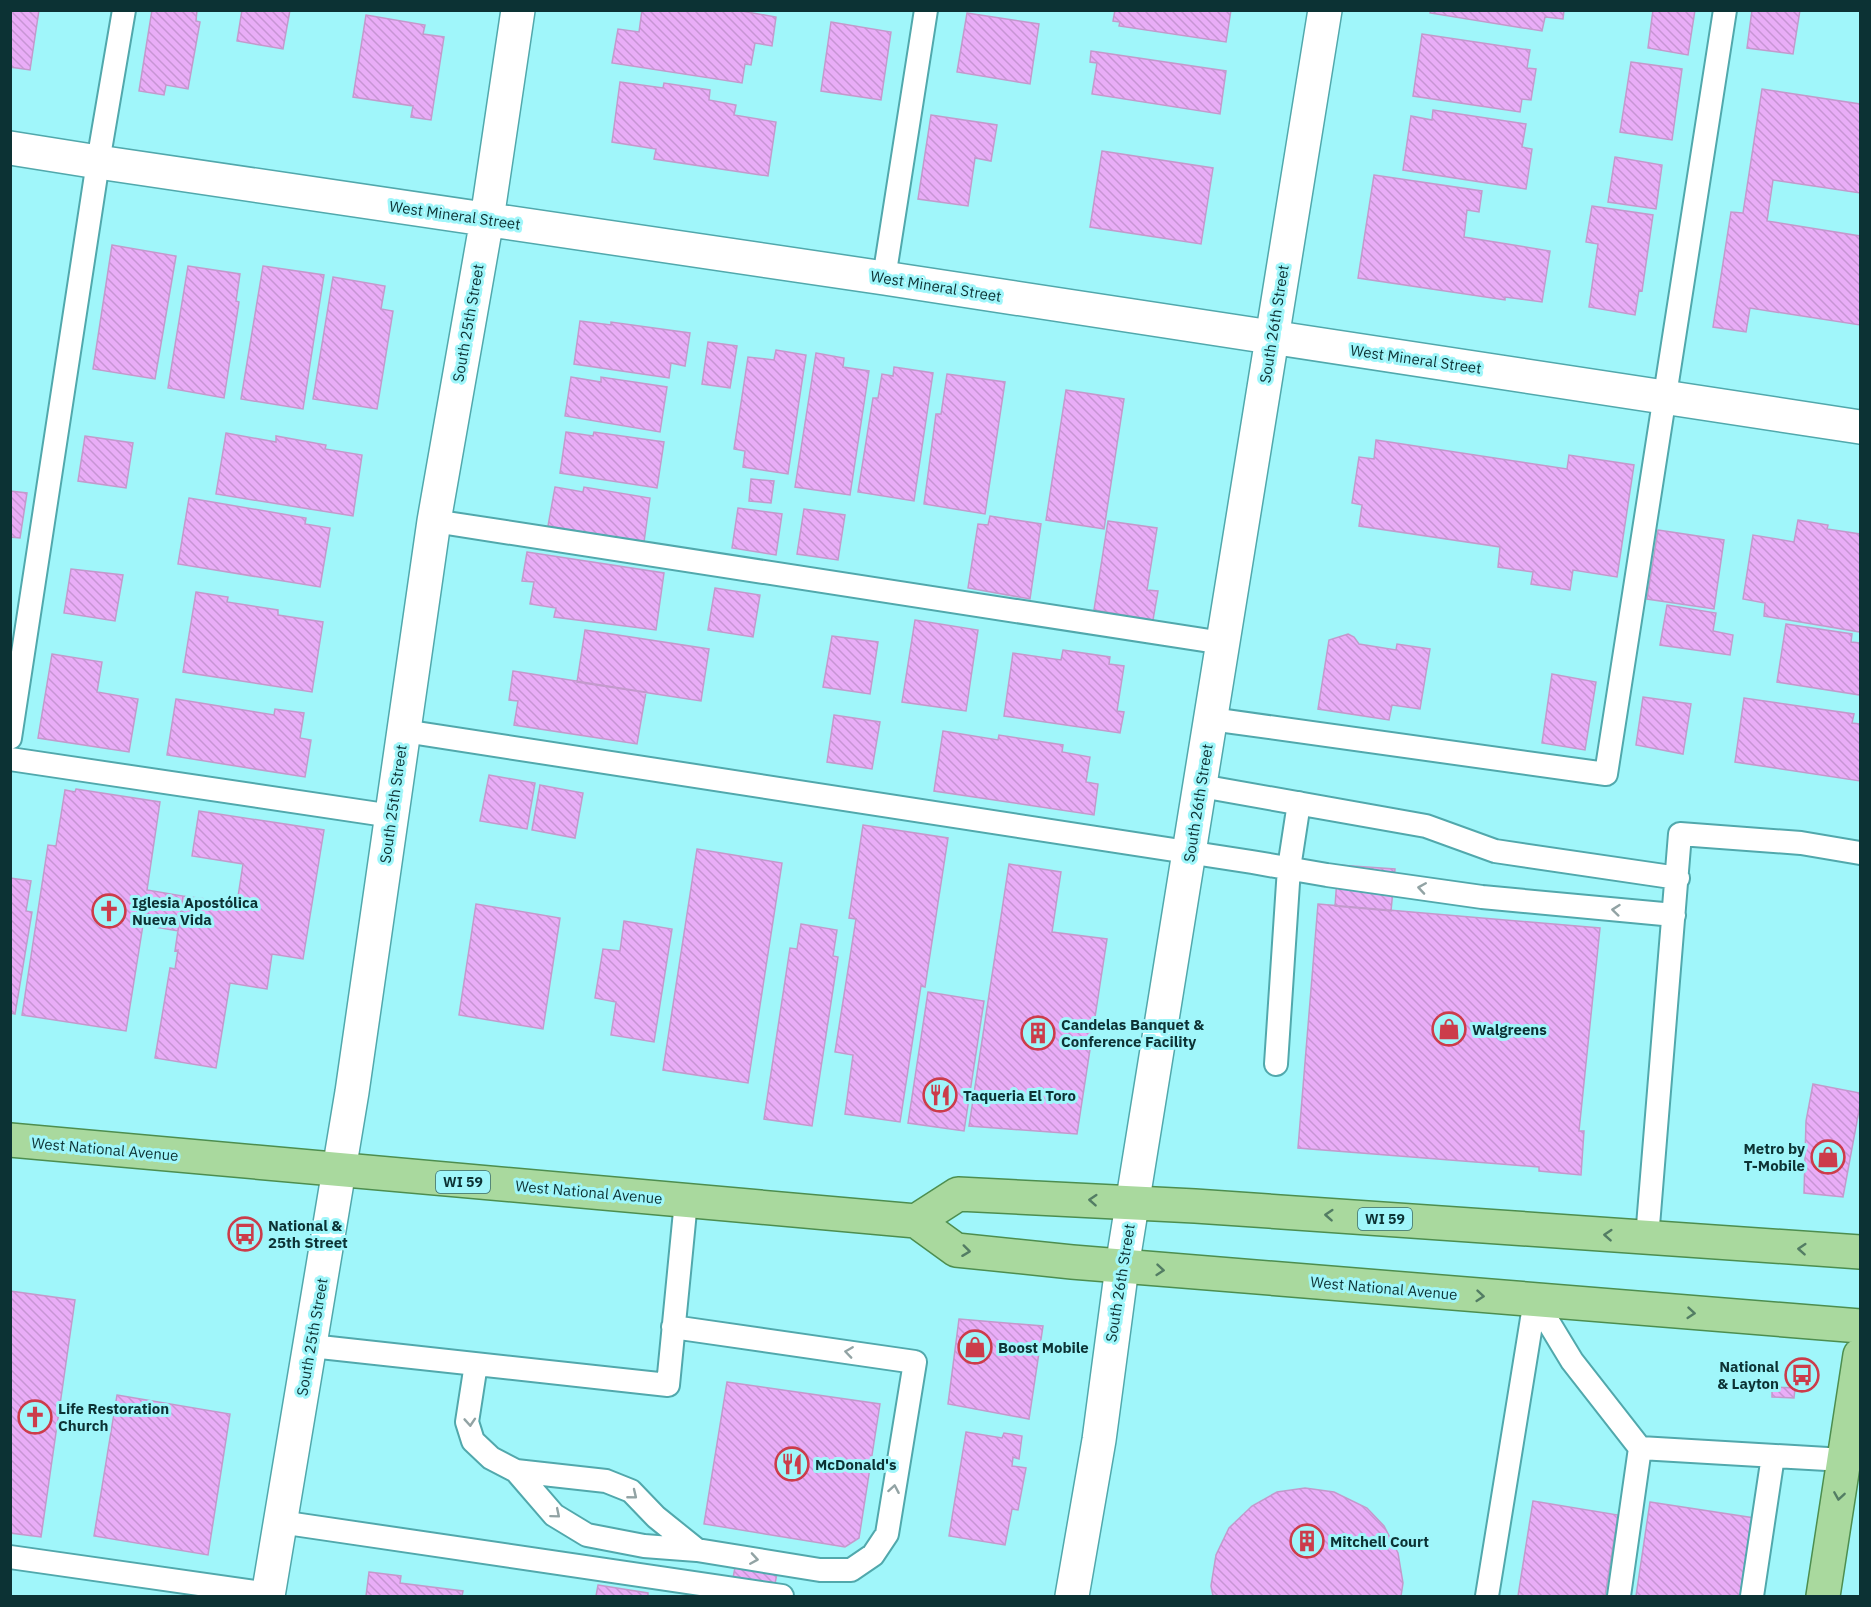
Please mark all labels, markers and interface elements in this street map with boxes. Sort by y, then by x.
street label: West Mineral Street [388,196,522,234]
street label: South 25th Street [448,263,488,383]
street label: South 26th Street [1255,264,1293,384]
street label: West Mineral Street [869,266,1003,306]
street label: West Mineral Street [1349,340,1483,378]
street label: South 26th Street [1179,743,1217,863]
street label: South 25th Street [375,744,411,864]
one-way arrow [1417,882,1427,894]
church icon: Iglesia Apostólica Nueva Vida [91,893,127,929]
place label: Iglesia Apostólica Nueva Vida [132,893,259,929]
one-way arrow [1611,904,1620,917]
shop icon: Walgreens [1431,1011,1467,1047]
building icon: Candelas Banquet & Conference Facility [1020,1015,1056,1051]
place label: Candelas Banquet & Conference Facility [1061,1015,1204,1051]
place label: Walgreens [1472,1020,1547,1039]
restaurant icon: Taqueria El Toro [922,1077,958,1113]
place label: Taqueria El Toro [963,1086,1076,1105]
street label: West National Avenue [31,1133,179,1165]
place label: Metro by T-Mobile [1744,1139,1805,1175]
shop icon: Metro by T-Mobile [1810,1139,1846,1175]
road number: WI 59 [436,1171,490,1193]
street label: West National Avenue [515,1176,663,1208]
one-way arrow [1088,1193,1097,1206]
road number: WI 59 [1358,1208,1412,1230]
one-way arrow [1325,1209,1334,1222]
bus stop icon: National & 25th Street [227,1216,263,1252]
place label: National & 25th Street [268,1216,348,1252]
street label: South 26th Street [1101,1223,1139,1343]
one-way arrow [1603,1229,1612,1242]
one-way arrow [1798,1243,1807,1256]
one-way arrow [961,1244,971,1256]
one-way arrow [1155,1263,1165,1276]
street label: West National Avenue [1310,1272,1458,1304]
street label: South 25th Street [292,1277,332,1397]
one-way arrow [1475,1289,1484,1302]
one-way arrow [1687,1306,1696,1319]
shop icon: Boost Mobile [957,1329,993,1365]
place label: Boost Mobile [998,1338,1089,1357]
one-way arrow [845,1347,854,1359]
place label: National & Layton [1717,1357,1779,1393]
bus stop icon: National & Layton [1784,1357,1820,1393]
church icon: Life Restoration Church [17,1399,53,1435]
place label: Life Restoration Church [58,1399,169,1435]
one-way arrow [463,1417,476,1426]
restaurant icon: McDonald's [774,1446,810,1482]
place label: McDonald's [815,1455,897,1474]
one-way arrow [888,1484,900,1493]
one-way arrow [626,1487,637,1498]
one-way arrow [1833,1491,1845,1500]
one-way arrow [549,1506,560,1517]
building icon: Mitchell Court [1289,1523,1325,1559]
place label: Mitchell Court [1330,1532,1429,1551]
one-way arrow [750,1553,759,1565]

